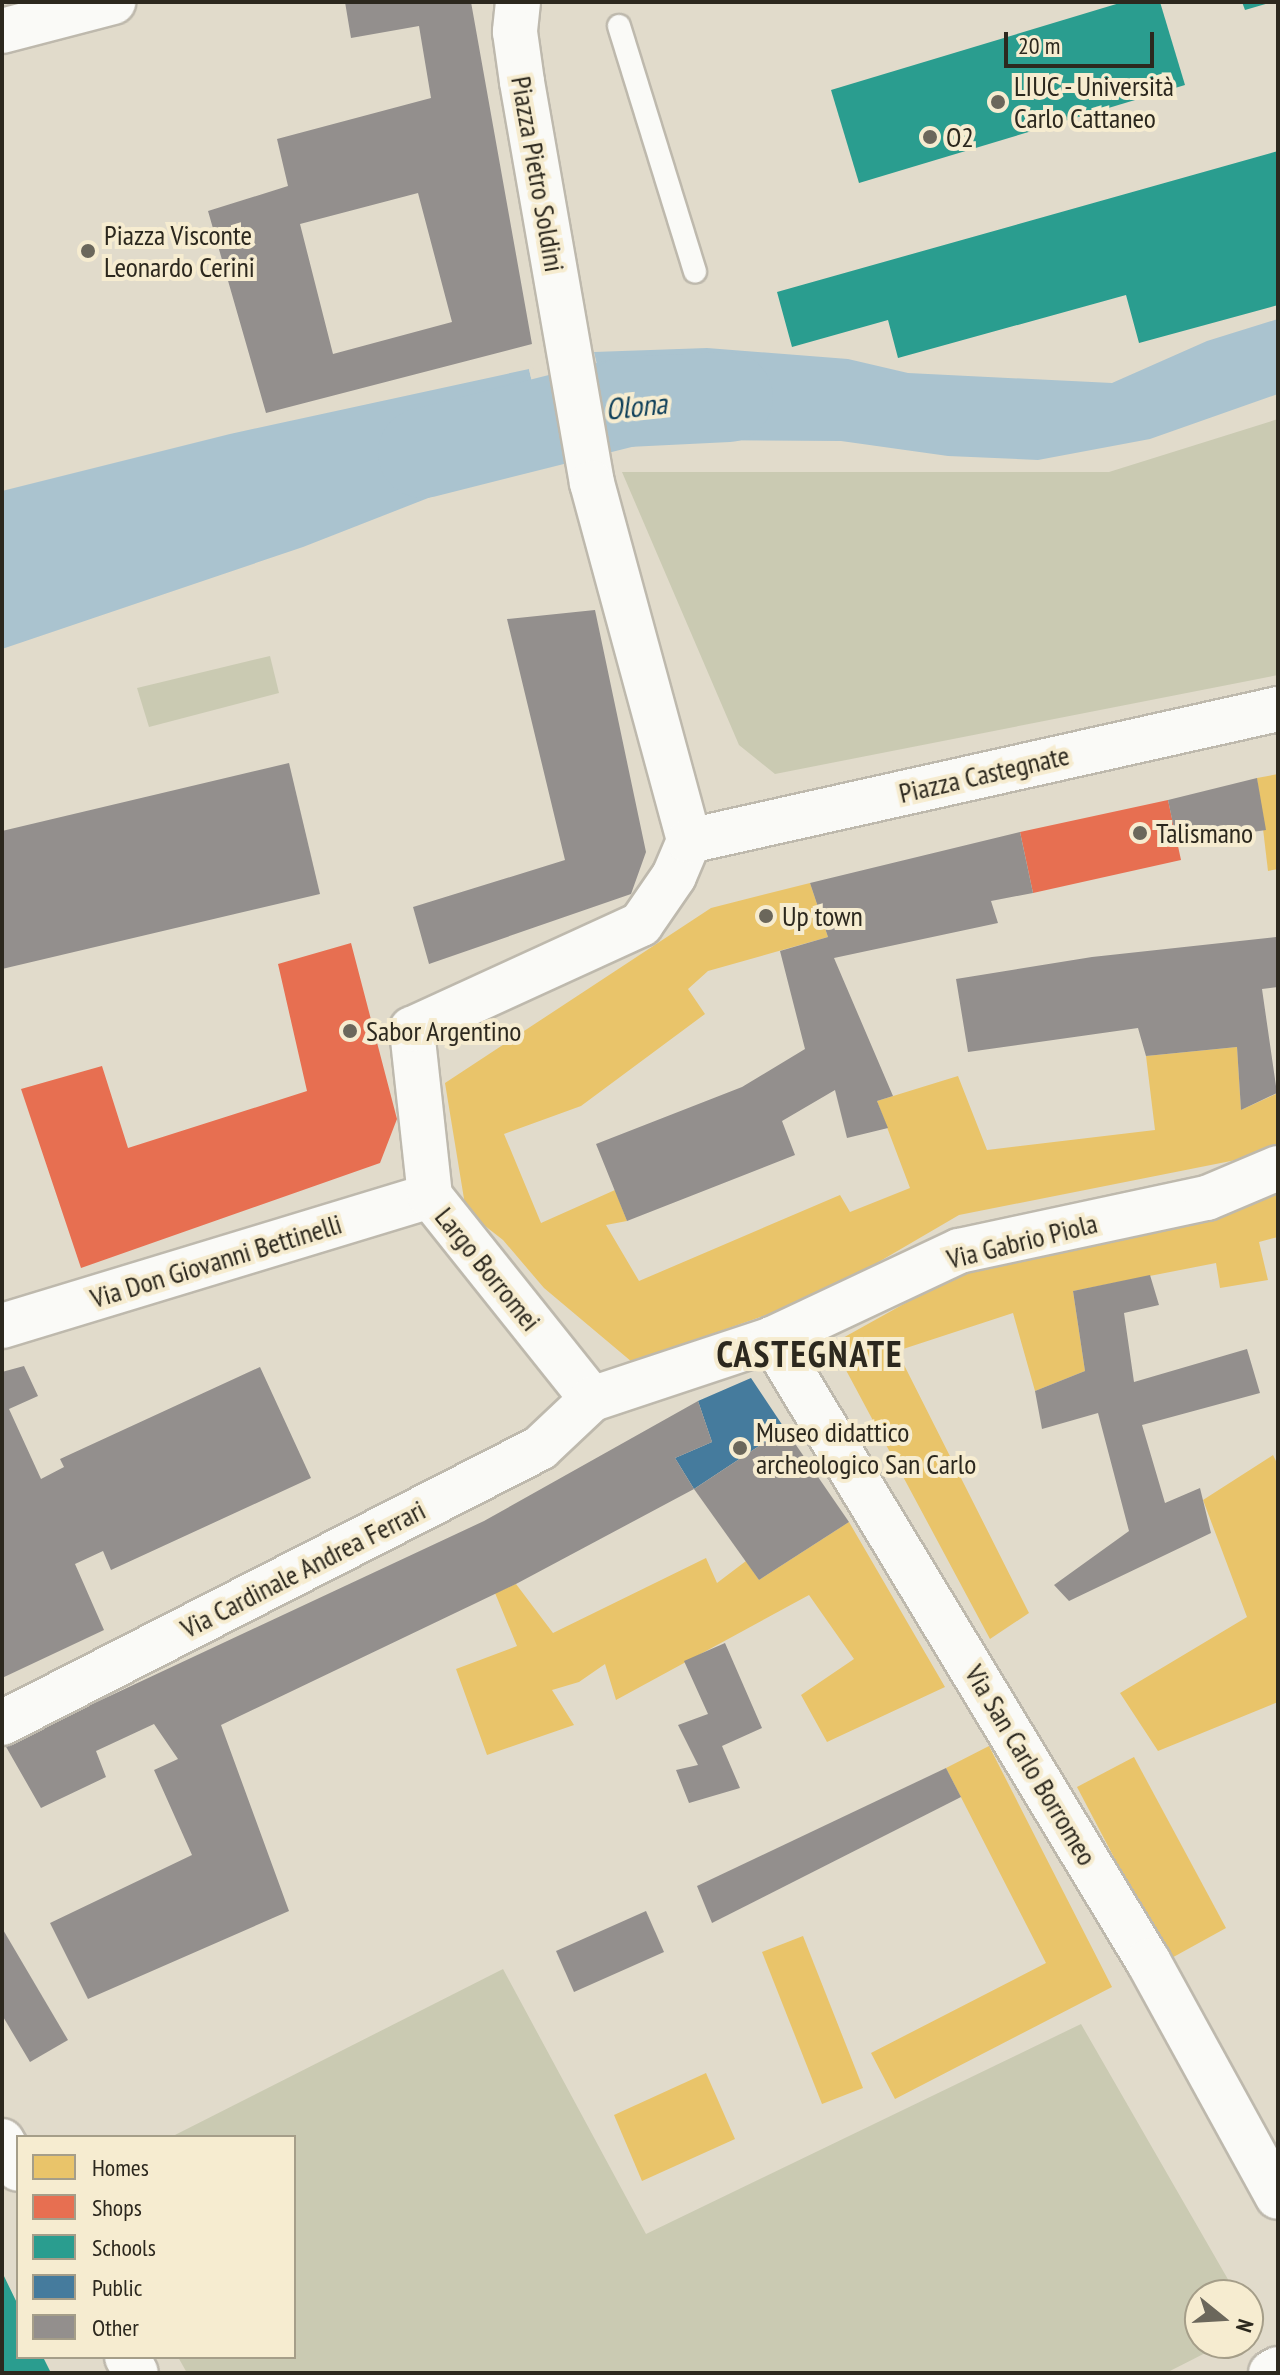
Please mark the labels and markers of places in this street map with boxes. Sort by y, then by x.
place label: LIUC - Università Carlo Cattaneo [1014,69,1177,135]
marker: LIUC - Università Carlo Cattaneo [989,93,1007,111]
place label: O2 [946,120,974,154]
marker: O2 [921,128,939,146]
place label: Piazza Visconte Leonardo Cerini [104,218,255,284]
marker: Piazza Visconte Leonardo Cerini [79,242,97,260]
place label: Talismano [1156,816,1253,850]
marker: Talismano [1131,824,1149,842]
place label: Up town [782,899,863,933]
marker: Up town [757,907,775,925]
place label: Sabor Argentino [366,1014,522,1048]
marker: Sabor Argentino [341,1022,359,1040]
place label: Museo didattico archeologico San Carlo [756,1415,976,1481]
marker: Museo didattico archeologico San Carlo [731,1439,749,1457]

